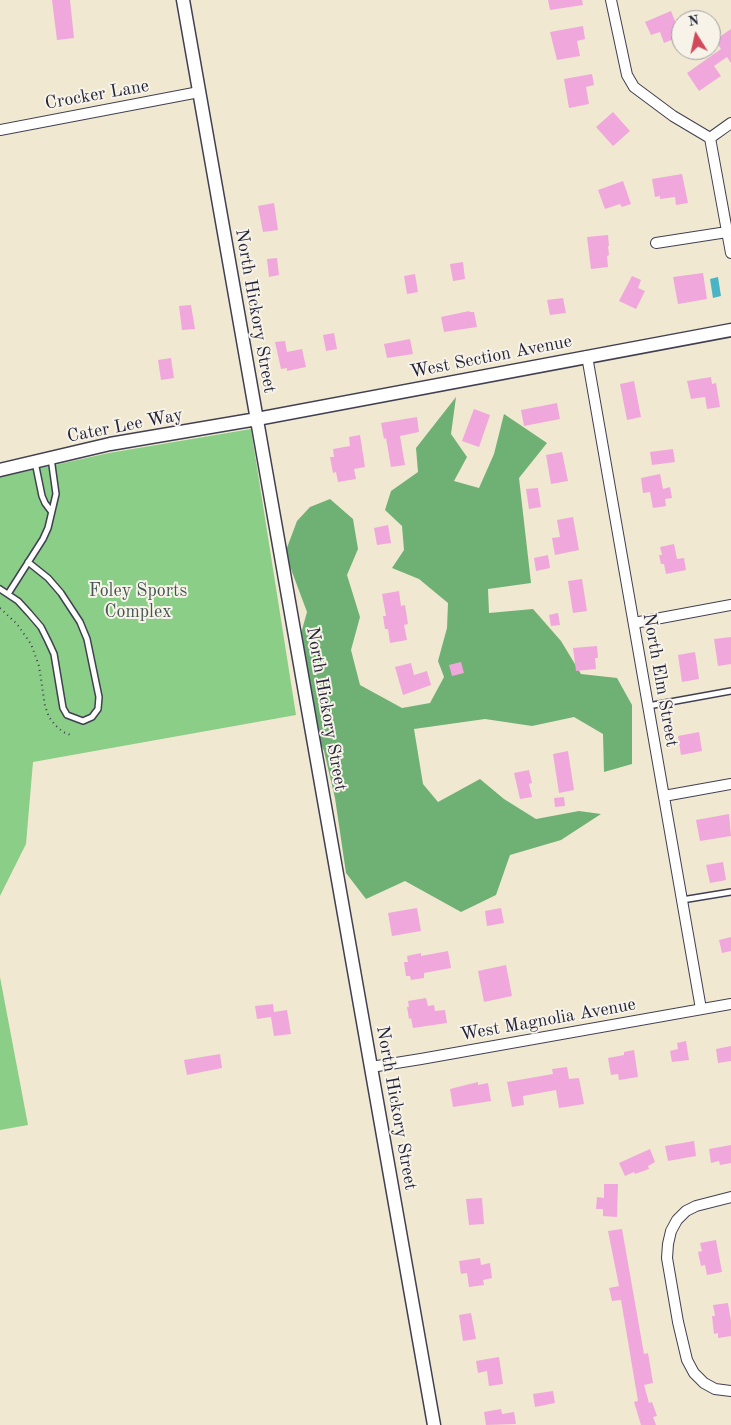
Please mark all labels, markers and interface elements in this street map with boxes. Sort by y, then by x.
north arrow [671,10,721,60]
text: N [687,13,700,29]
street label: Crocker Lane [43,75,151,115]
street label: North Hickory Street [230,227,280,395]
street label: West Section Avenue [408,331,574,383]
street label: Cater Lee Way [65,404,185,448]
park label: Foley Sports Complex [89,580,187,622]
street label: North Elm Street [638,611,682,749]
street label: North Hickory Street [301,625,351,793]
street label: West Magnolia Avenue [458,994,638,1046]
street label: North Hickory Street [371,1024,421,1192]

